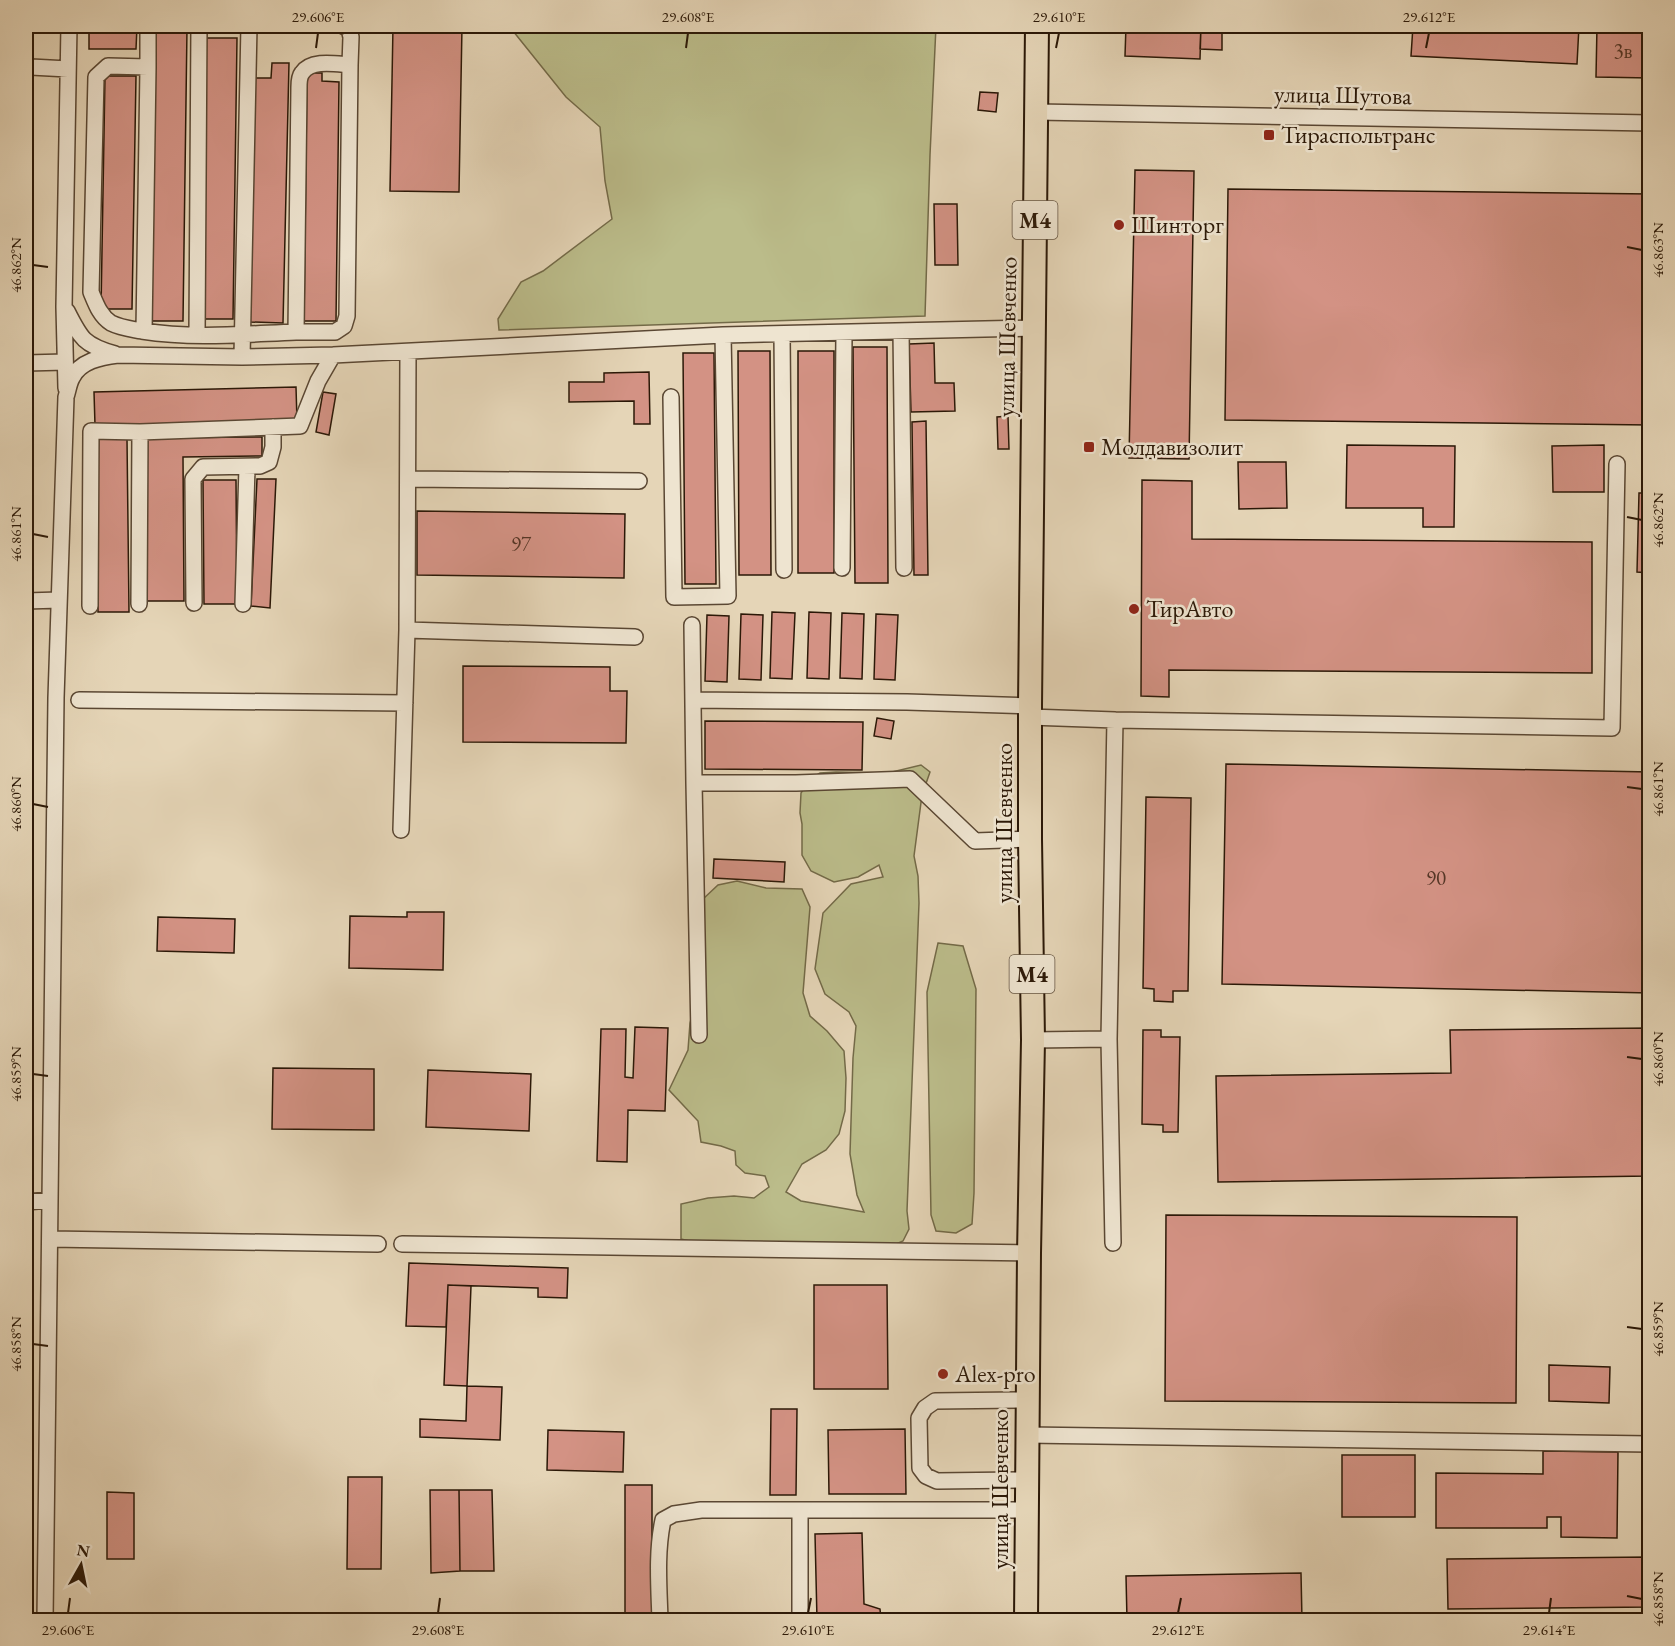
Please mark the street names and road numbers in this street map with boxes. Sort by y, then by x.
street label: улица Шутова [1274,78,1413,111]
road number: M4 [1012,201,1058,239]
street label: улица Шевченко [990,256,1023,417]
street label: улица Шевченко [988,743,1019,903]
road number: M4 [1010,955,1054,993]
street label: улица Шевченко [984,1409,1015,1569]

